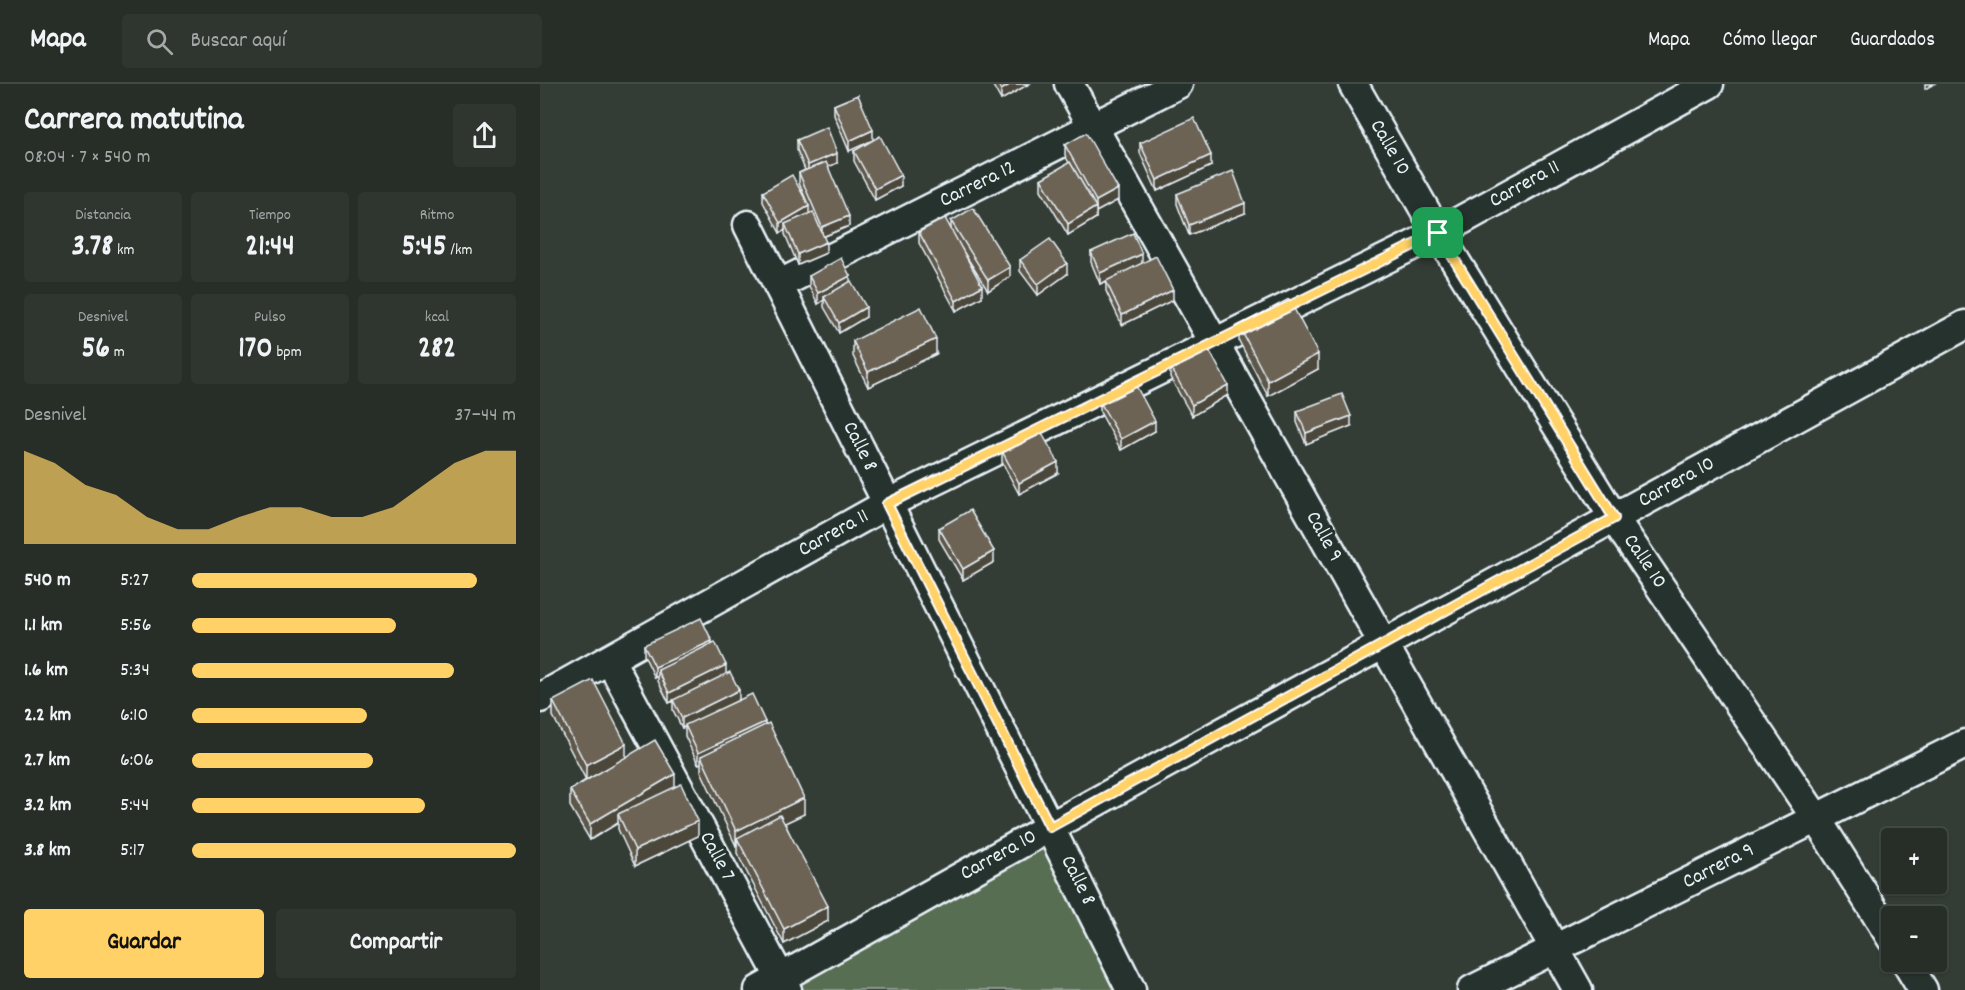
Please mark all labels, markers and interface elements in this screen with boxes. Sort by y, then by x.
search box [122,14,542,68]
text: Mapa [30,21,86,61]
icon: search [143,25,176,58]
text: Buscar aquí [191,26,286,57]
text: Mapa [1648,26,1690,56]
text: Cómo llegar [1723,26,1817,56]
text: Guardados [1850,26,1935,56]
text: Carrera matutina [24,98,244,145]
button: share [453,104,516,167]
street label: Calle 10 [1361,114,1417,182]
text: 08:04 · 7 × 540 m [24,144,151,172]
street label: Carrera 11 [1484,153,1566,217]
street label: Carrera 12 [935,154,1021,216]
text: Distancia [75,204,131,227]
text: Tiempo [249,204,291,227]
text: Ritmo [420,204,454,227]
pin [1412,207,1463,258]
icon: arrive [1421,216,1454,249]
text: 3.78 [71,227,113,270]
text: 21:44 [245,227,295,270]
text: 5:45 [402,227,447,270]
text: km [113,239,135,262]
text: /km [447,239,473,262]
text: Desnivel [78,306,128,329]
text: Pulso [254,306,286,329]
text: kcal [425,306,449,329]
text: 56 [81,329,110,372]
text: 170 [238,329,273,372]
text: 282 [418,329,456,372]
text: m [110,341,125,364]
text: bpm [273,341,302,364]
text: Desnivel [24,402,86,430]
text: 37–44 m [455,402,516,430]
street label: Calle 8 [834,417,884,477]
street label: Carrera 10 [1633,450,1721,516]
street label: Carrera 11 [793,502,875,566]
street label: Calle 9 [1297,506,1349,568]
street label: Calle 10 [1615,529,1673,595]
text: 540 m [24,567,71,595]
text: 5:27 [120,567,149,595]
text: 1.1 km [24,612,63,640]
text: 5:56 [120,612,152,640]
text: 1.6 km [24,657,68,685]
text: 5:34 [120,657,150,685]
text: 2.2 km [24,702,71,730]
text: 6:10 [120,702,148,730]
text: 2.7 km [24,747,70,775]
text: 6:06 [120,747,154,775]
text: 3.2 km [24,792,71,820]
text: 5:44 [120,792,149,820]
street label: Carrera 10 [955,823,1043,889]
street label: Calle 7 [690,827,742,887]
map controls [1881,828,1947,972]
button: + [1881,828,1947,894]
street label: Carrera 9 [1678,836,1760,898]
text: 3.8 km [24,837,71,865]
text: 5:17 [120,837,145,865]
street label: Calle 8 [1052,851,1102,911]
button: − [1881,906,1947,972]
button: Guardar [24,909,264,978]
button: Compartir [276,909,516,978]

